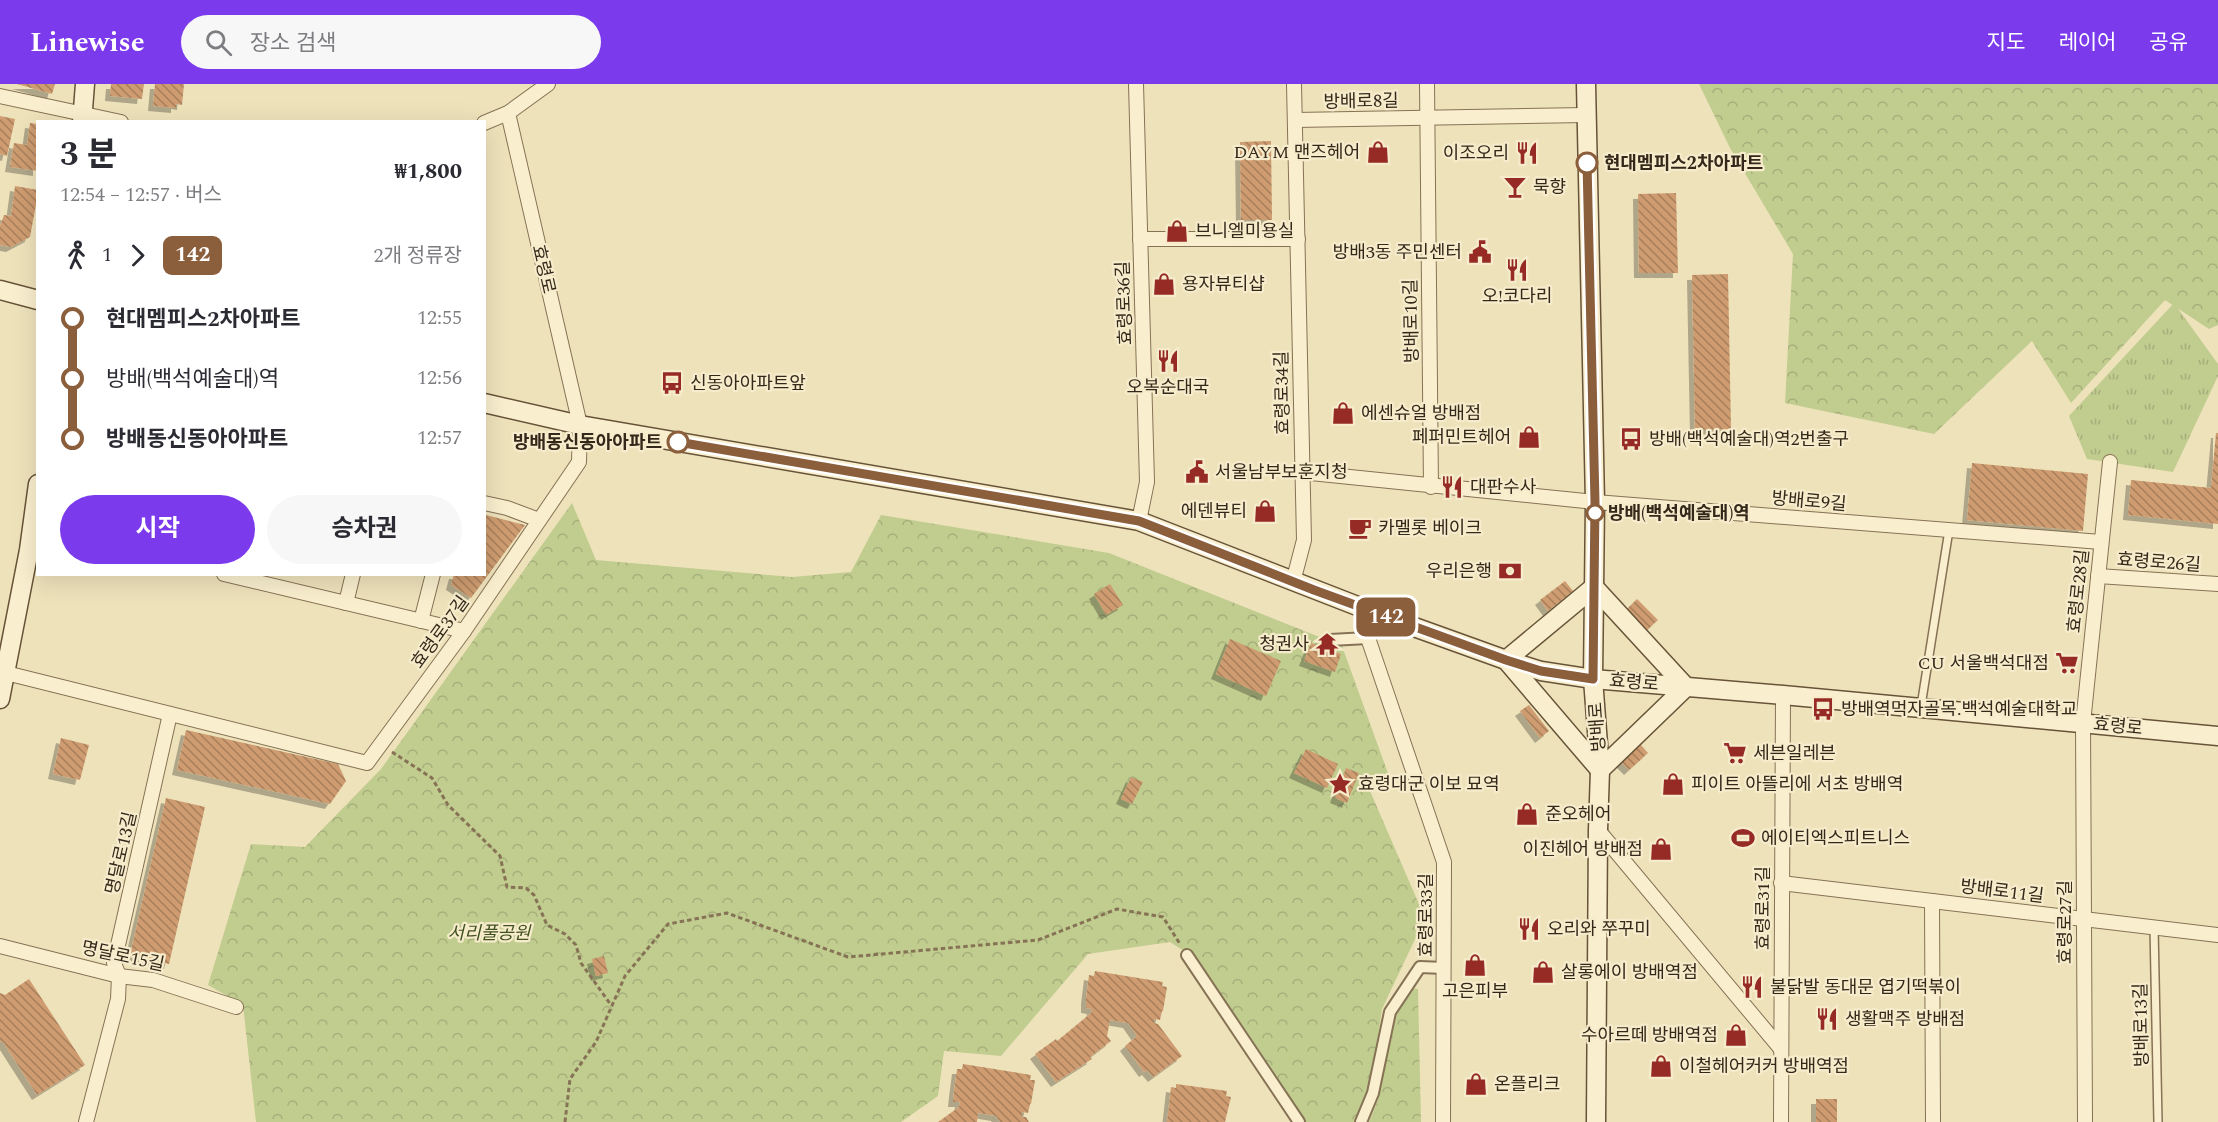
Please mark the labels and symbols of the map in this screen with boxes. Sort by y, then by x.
street label: 방배로8길 [1323,87,1399,116]
place label: DAYM 맨즈헤어 [1234,139,1360,166]
shop icon: DAYM 맨즈헤어 [1365,139,1391,165]
place label: 이조오리 [1443,140,1509,167]
restaurant icon: 이조오리 [1514,140,1540,166]
place label: 현대멤피스2차아파트 [1604,150,1763,177]
marker: 현대멤피스2차아파트 [1576,152,1598,174]
bar icon: 묵향 [1502,174,1528,200]
place label: 묵향 [1533,174,1566,201]
shop icon: 브니엘미용실 [1164,218,1190,244]
place label: 브니엘미용실 [1195,218,1294,245]
place label: 방배3동 주민센터 [1333,239,1462,266]
public building icon: 방배3동 주민센터 [1467,239,1493,265]
street label: 효령로 [525,242,562,296]
restaurant icon: 오!코다리 [1504,257,1530,283]
street label: 효령로36길 [1110,260,1139,346]
shop icon: 용자뷰티샵 [1151,271,1177,297]
place label: 용자뷰티샵 [1182,271,1265,298]
street label: 방배로10길 [1397,279,1426,363]
place label: 오!코다리 [1482,283,1552,310]
restaurant icon: 오복순대국 [1155,348,1181,374]
street label: 효령로34길 [1268,351,1297,435]
bus stop icon: 신동아아파트앞 [659,370,685,396]
place label: 신동아아파트앞 [690,370,806,397]
place label: 오복순대국 [1127,374,1209,401]
shop icon: 에센슈얼 방배점 [1330,400,1356,426]
place label: 에센슈얼 방배점 [1361,400,1481,427]
place label: 페퍼민트헤어 [1412,424,1511,451]
shop icon: 페퍼민트헤어 [1516,424,1542,450]
bus stop icon: 방배(백석예술대)역2번출구 [1618,426,1644,452]
place label: 방배(백석예술대)역2번출구 [1649,426,1849,453]
place label: 방배동신동아아파트 [513,429,662,456]
marker: 방배동신동아아파트 [667,431,689,453]
public building icon: 서울남부보훈지청 [1184,459,1210,485]
place label: 서울남부보훈지청 [1215,459,1347,486]
restaurant icon: 대판수사 [1439,474,1465,500]
place label: 대판수사 [1470,474,1537,501]
street label: 방배로9길 [1770,485,1848,518]
place label: 에덴뷰티 [1181,498,1247,525]
shop icon: 에덴뷰티 [1252,498,1278,524]
place label: 방배(백석예술대)역 [1608,500,1750,527]
marker: 방배(백석예술대)역 [1586,504,1604,522]
cafe icon: 카멜롯 베이크 [1347,515,1373,541]
place label: 카멜롯 베이크 [1378,515,1482,542]
street label: 효령로26길 [2116,546,2202,579]
street label: 효령로28길 [2061,548,2096,634]
place label: 우리은행 [1426,558,1492,585]
bank icon: 우리은행 [1497,558,1523,584]
street label: 효령로37길 [405,590,476,674]
line badge: 142 [1352,598,1420,636]
place label: 청권사 [1259,631,1309,658]
temple icon: 청권사 [1314,631,1340,657]
place label: CU 서울백석대점 [1918,650,2049,677]
supermarket icon: CU 서울백석대점 [2054,650,2080,676]
street label: 효령로 [1608,667,1660,698]
bus stop icon: 방배역먹자골목.백석예술대학교 [1810,696,1836,722]
place label: 방배역먹자골목.백석예술대학교 [1841,696,2077,723]
street label: 방배로 [1582,701,1613,753]
street label: 효령로 [2092,710,2144,743]
supermarket icon: 세븐일레븐 [1722,740,1748,766]
place label: 세븐일레븐 [1753,740,1836,767]
place icon: 효령대군 이보 묘역 [1327,771,1353,797]
place label: 효령대군 이보 묘역 [1358,771,1499,798]
shop icon: 피이트 아뜰리에 서초 방배역 [1660,771,1686,797]
place label: 피이트 아뜰리에 서초 방배역 [1691,771,1903,798]
shop icon: 준오헤어 [1514,801,1540,827]
place label: 준오헤어 [1545,801,1611,828]
street label: 명달로13길 [99,809,144,897]
sports icon: 에이티엑스피트니스 [1730,825,1756,851]
place label: 에이티엑스피트니스 [1761,825,1910,852]
place label: 이진헤어 방배점 [1523,836,1643,863]
shop icon: 이진헤어 방배점 [1648,836,1674,862]
street label: 효령로31길 [1750,866,1777,950]
street label: 효령로33길 [1413,873,1440,957]
street label: 방배로11길 [1958,873,2045,910]
street label: 효령로27길 [2052,880,2079,964]
restaurant icon: 오리와 쭈꾸미 [1516,916,1542,942]
place label: 오리와 쭈꾸미 [1547,916,1651,943]
park label: 서리풀공원 [448,920,532,947]
street label: 명달로15길 [79,935,167,978]
shop icon: 고은피부 [1462,952,1488,978]
shop icon: 살롱에이 방배역점 [1530,959,1556,985]
place label: 살롱에이 방배역점 [1561,959,1698,986]
restaurant icon: 불닭발 동대문 엽기떡볶이 [1739,974,1765,1000]
place label: 불닭발 동대문 엽기떡볶이 [1770,974,1961,1001]
place label: 고은피부 [1442,978,1508,1005]
street label: 방배로13길 [2127,983,2156,1067]
restaurant icon: 생활맥주 방배점 [1814,1006,1840,1032]
place label: 생활맥주 방배점 [1845,1006,1965,1033]
place label: 수아르떼 방배역점 [1581,1022,1718,1049]
shop icon: 수아르떼 방배역점 [1723,1022,1749,1048]
shop icon: 이철헤어커커 방배역점 [1648,1053,1674,1079]
place label: 이철헤어커커 방배역점 [1679,1053,1849,1080]
shop icon: 온플리크 [1463,1071,1489,1097]
place label: 온플리크 [1494,1071,1560,1098]

